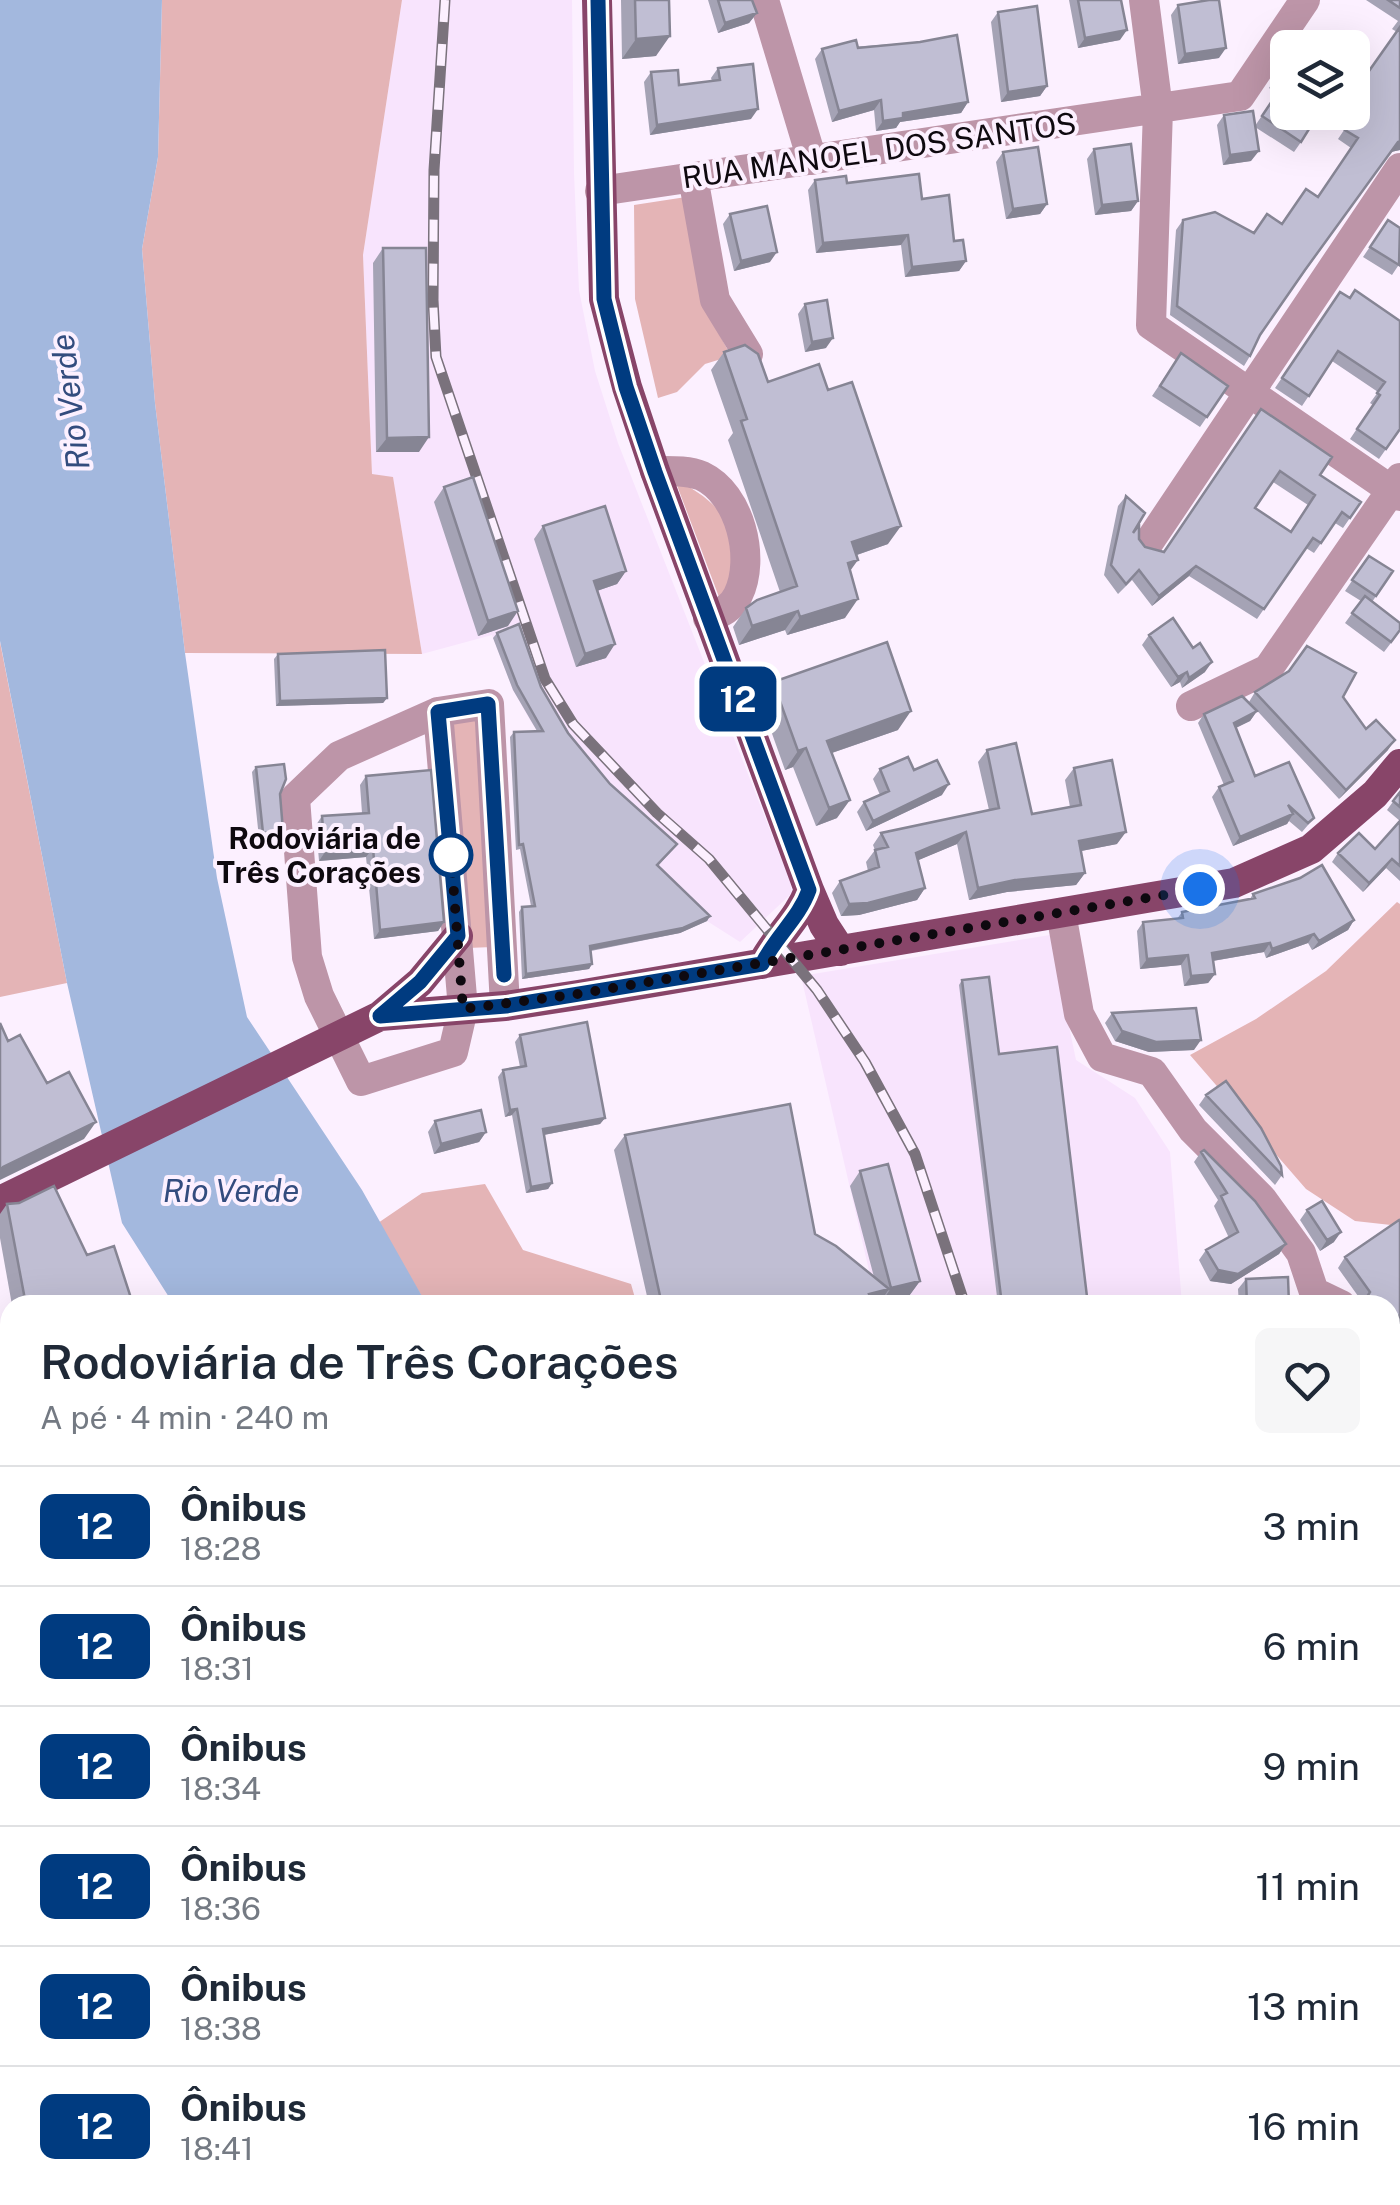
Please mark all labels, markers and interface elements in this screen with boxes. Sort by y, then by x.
map controls [1270,30,1370,130]
button: layers [1270,30,1370,130]
street label: RUA MANOEL DOS SANTOS [680,105,1078,195]
water label: Rio Verde [43,332,97,472]
line badge: 12 [693,666,783,732]
text: 12 [719,679,757,720]
place label: Rodoviária de Três Corações [216,820,421,890]
marker: Rodoviária de Três Corações [430,834,472,876]
your location [1175,864,1225,914]
water label: Rio Verde [163,1172,299,1209]
button: heart [1255,1328,1360,1433]
text: Rodoviária de Três Corações [40,1333,679,1390]
text: A pé · 4 min · 240 m [40,1399,329,1436]
text: Ônibus [180,1485,307,1530]
text: 3 min [1262,1504,1360,1549]
text: 12 [76,1506,114,1547]
text: 18:28 [180,1530,261,1567]
text: Ônibus [180,1605,307,1650]
text: 6 min [1263,1624,1360,1669]
text: 12 [76,1626,114,1667]
text: 18:31 [180,1650,254,1687]
text: Ônibus [180,1725,307,1770]
text: 9 min [1263,1744,1360,1789]
text: 12 [76,1746,114,1787]
text: 18:34 [180,1770,261,1807]
text: Ônibus [180,1845,307,1890]
text: 11 min [1255,1864,1360,1909]
text: 12 [76,1866,114,1907]
text: 18:36 [180,1890,261,1927]
text: Ônibus [180,1965,307,2010]
text: 13 min [1247,1984,1360,2029]
text: 12 [76,1986,114,2027]
text: 18:38 [180,2010,262,2047]
text: Ônibus [180,2085,307,2130]
text: 16 min [1247,2104,1360,2149]
text: 12 [76,2106,114,2147]
text: 18:41 [180,2130,254,2167]

